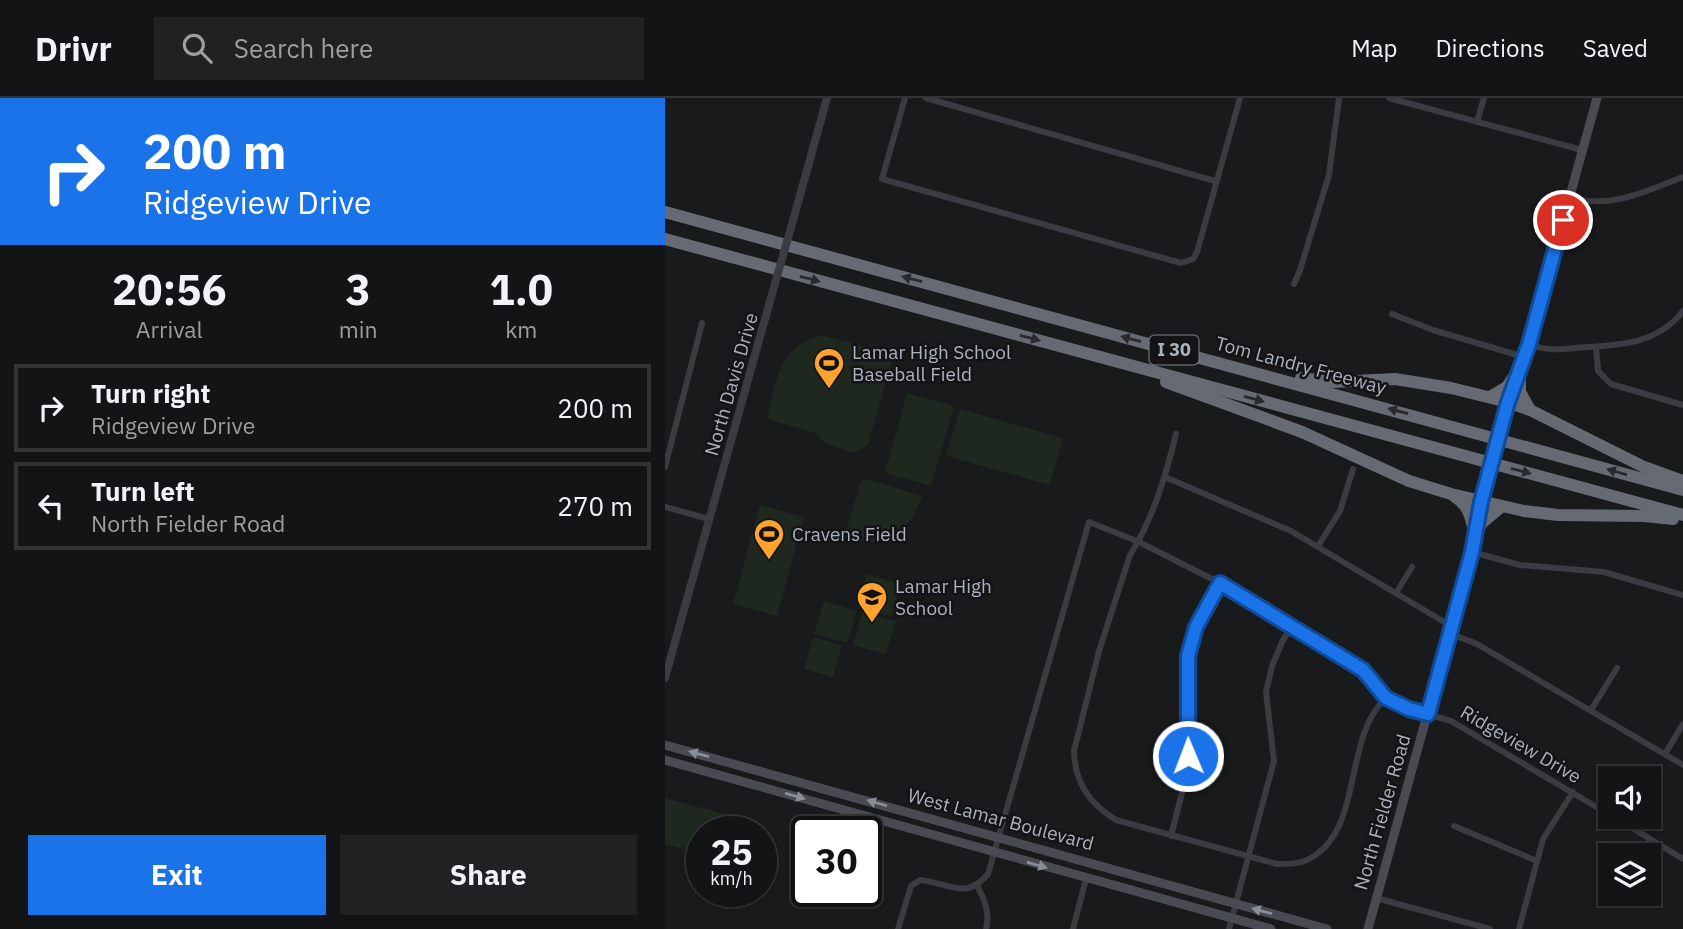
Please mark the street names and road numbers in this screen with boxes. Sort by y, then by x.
street label: North Davis Drive [699,310,763,458]
street label: Tom Landry Freeway [1213,331,1389,399]
road number: I 30 [1149,336,1199,364]
street label: Ridgeview Drive [1456,700,1586,788]
street label: North Fielder Road [1348,731,1416,893]
street label: West Lamar Boulevard [905,783,1097,855]

